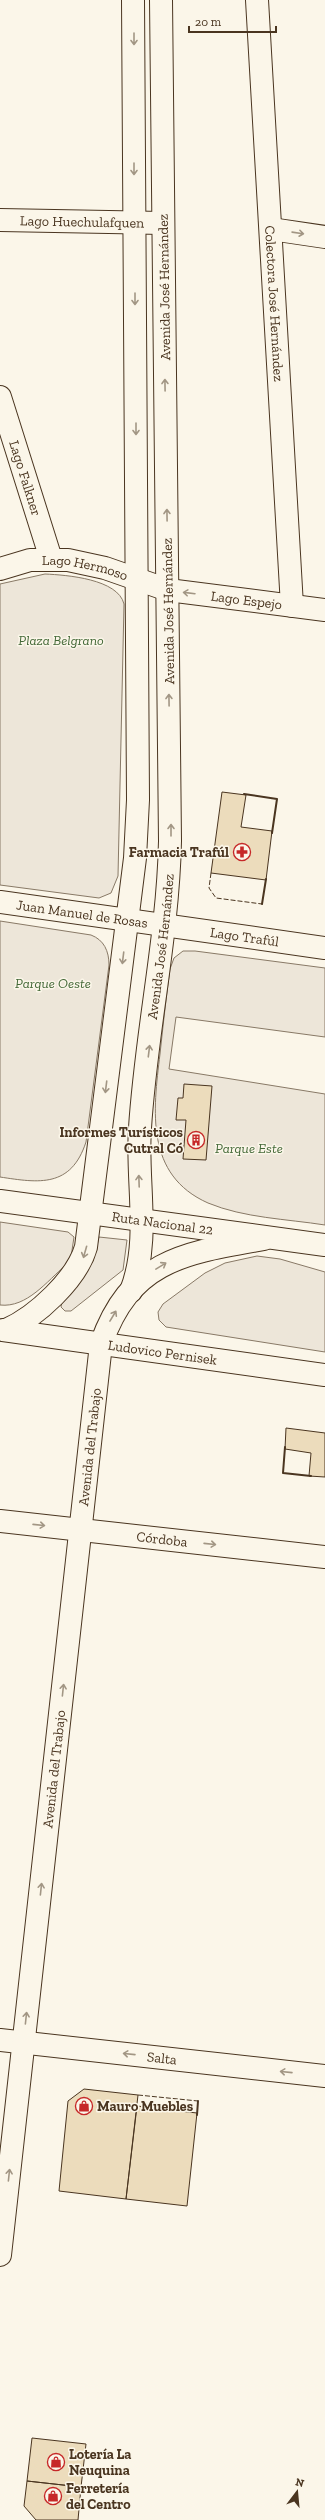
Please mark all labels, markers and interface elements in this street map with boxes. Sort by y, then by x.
scale bar [189,8,276,34]
text: 20 m [195,15,222,29]
one-way arrow [130,32,138,45]
one-way arrow [130,162,138,175]
street label: Lago Huechulafquen [20,212,144,232]
street label: Avenida José Hernández [155,213,174,360]
street label: Colectora José Hernández [261,225,287,383]
one-way arrow [291,229,304,237]
one-way arrow [131,292,139,305]
one-way arrow [161,379,169,392]
one-way arrow [132,422,140,435]
street label: Lago Falkner [5,438,45,518]
one-way arrow [163,509,171,522]
street label: Avenida José Hernández [159,537,178,684]
street label: Lago Hermoso [42,552,130,584]
street label: Lago Espejo [210,588,283,613]
one-way arrow [183,589,196,596]
park label: Plaza Belgrano [18,632,104,649]
one-way arrow [165,694,173,707]
one-way arrow [167,824,175,837]
pharmacy icon: Farmacia Trafúl [232,842,252,862]
place label: Farmacia Trafúl [129,844,229,861]
street label: Avenida José Hernández [144,873,178,1021]
street label: Juan Manuel de Rosas [15,896,149,932]
street label: Lago Trafúl [209,924,280,950]
one-way arrow [119,951,126,964]
park label: Parque Oeste [15,975,91,992]
one-way arrow [145,1045,153,1058]
one-way arrow [102,1080,110,1093]
place label: Informes Turísticos Cutral Có [59,1124,184,1157]
building icon: Informes Turísticos Cutral Có [186,1130,206,1150]
park label: Parque Este [215,1140,283,1157]
one-way arrow [135,1175,143,1188]
street label: Ruta Nacional 22 [111,1208,214,1239]
one-way arrow [80,1245,88,1258]
one-way arrow [155,1262,166,1270]
one-way arrow [110,1310,118,1322]
street label: Ludovico Pernisek [107,1337,219,1369]
street label: Avenida del Trabajo [75,1387,105,1507]
one-way arrow [32,1521,45,1529]
street label: Córdoba [136,1528,189,1551]
one-way arrow [203,1540,216,1548]
one-way arrow [59,1684,67,1697]
street label: Avenida del Trabajo [39,1709,69,1829]
one-way arrow [37,1883,44,1896]
one-way arrow [23,2012,30,2025]
street label: Salta [146,2048,178,2069]
one-way arrow [123,2050,136,2058]
one-way arrow [280,2068,293,2076]
shop icon: Mauro Muebles [74,2096,94,2116]
place label: Mauro Muebles [97,2098,194,2115]
one-way arrow [5,2169,13,2182]
place label: Lotería La Neuquina [69,2446,131,2479]
shop icon: Lotería La Neuquina [46,2452,66,2472]
north arrow [277,2472,317,2512]
text: N [294,2475,306,2490]
place label: Ferretería del Centro [66,2480,131,2513]
shop icon: Ferretería del Centro [43,2486,63,2506]

